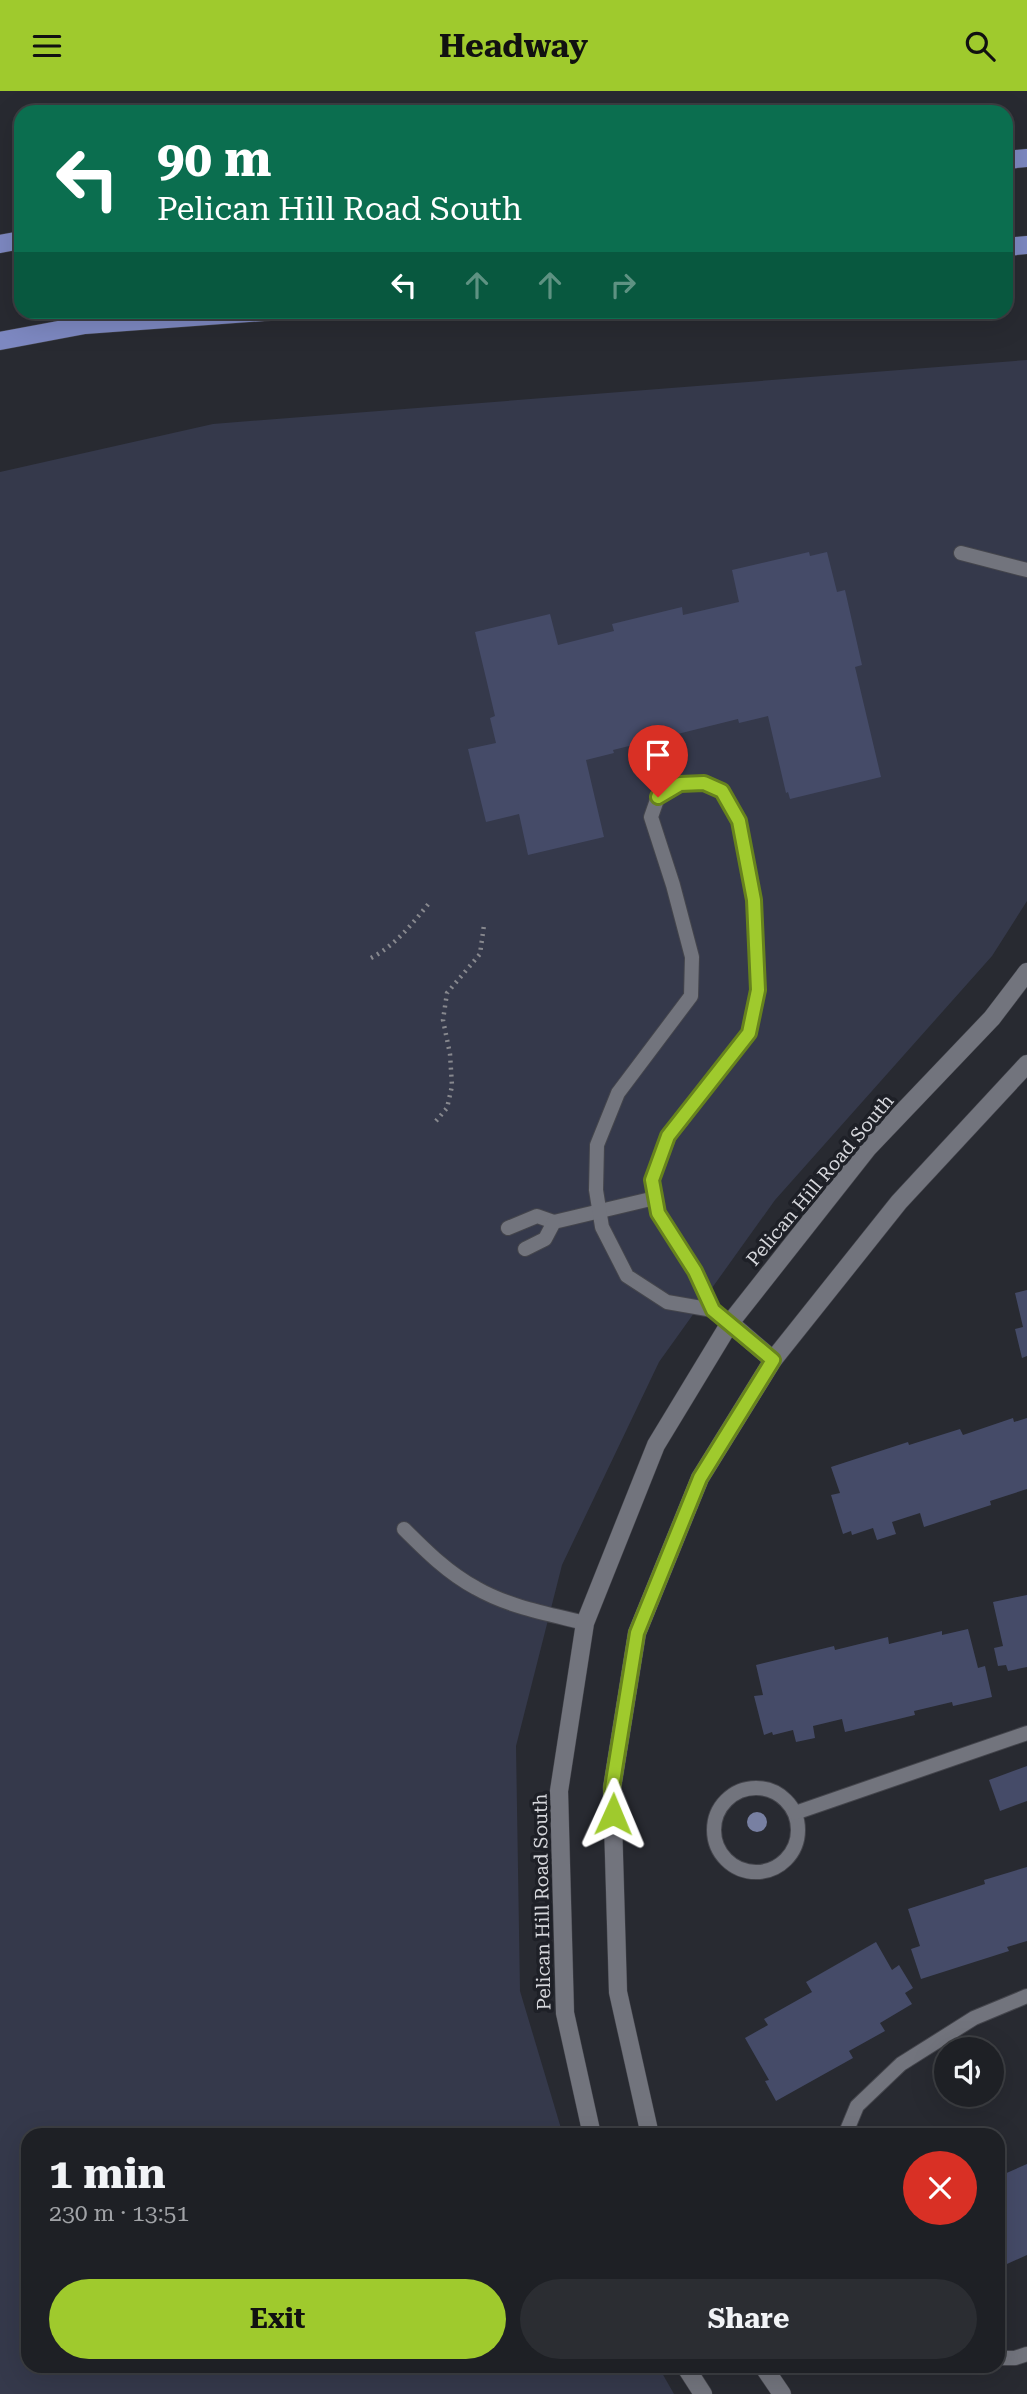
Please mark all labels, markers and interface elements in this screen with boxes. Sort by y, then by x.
icon: menu [28,27,66,65]
text: Headway [439,27,588,65]
icon: search [961,27,999,65]
text: 90 m [157,131,272,188]
icon: left [42,133,133,224]
text: Pelican Hill Road South [157,190,522,228]
icon: left [385,266,423,304]
icon: ahead [458,266,496,304]
icon: ahead [531,266,569,304]
icon: right [604,266,642,304]
pin [628,725,688,797]
icon: arrive [639,736,677,774]
street label: Pelican Hill Road South [741,1090,899,1270]
position arrow [576,1777,650,1851]
street label: Pelican Hill Road South [529,1793,555,2011]
map controls [934,2037,1004,2107]
button: sound [934,2037,1004,2107]
text: 1 min [49,2149,166,2198]
button: close [903,2151,977,2225]
text: 230 m · 13:51 [49,2200,189,2227]
button: Exit [49,2279,506,2359]
button: Share [520,2279,977,2359]

